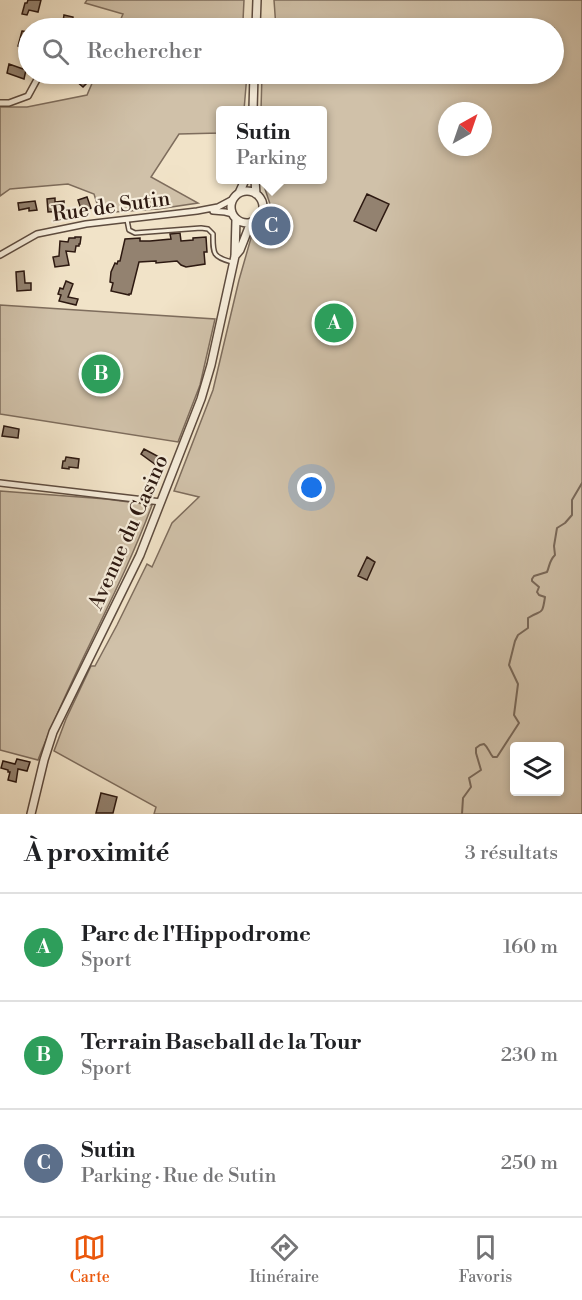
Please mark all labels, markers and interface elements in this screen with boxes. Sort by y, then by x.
search box [18,18,564,84]
icon: search [39,35,72,68]
text: Rechercher [87,38,202,65]
north arrow [438,102,492,156]
popup [216,106,327,184]
text: Sutin [236,119,291,146]
text: Parking [236,146,307,171]
street label: Rue de Sutin [50,186,172,228]
pin: C [252,204,290,248]
pin: A [314,300,354,346]
pin: B [82,352,120,397]
street label: Avenue du Casino [83,451,175,615]
your location [297,473,326,502]
map controls [510,742,564,796]
button: layers [510,742,564,796]
text: À proximité [24,837,169,869]
text: 3 résultats [465,841,558,866]
text: Parc de l'Hippodrome [81,921,311,948]
text: A [36,935,51,960]
text: 160 m [503,935,558,960]
text: Sport [81,948,132,973]
text: Terrain Baseball de la Tour [81,1029,362,1056]
text: B [36,1043,51,1068]
text: 230 m [501,1043,558,1068]
text: Sport [81,1056,132,1081]
text: Sutin [81,1137,135,1164]
text: C [36,1151,51,1176]
text: 250 m [501,1151,558,1176]
text: Parking · Rue de Sutin [81,1164,277,1189]
tab: Carte [70,1231,110,1287]
tab: Itinéraire [249,1231,319,1287]
tab: Favoris [459,1231,512,1287]

